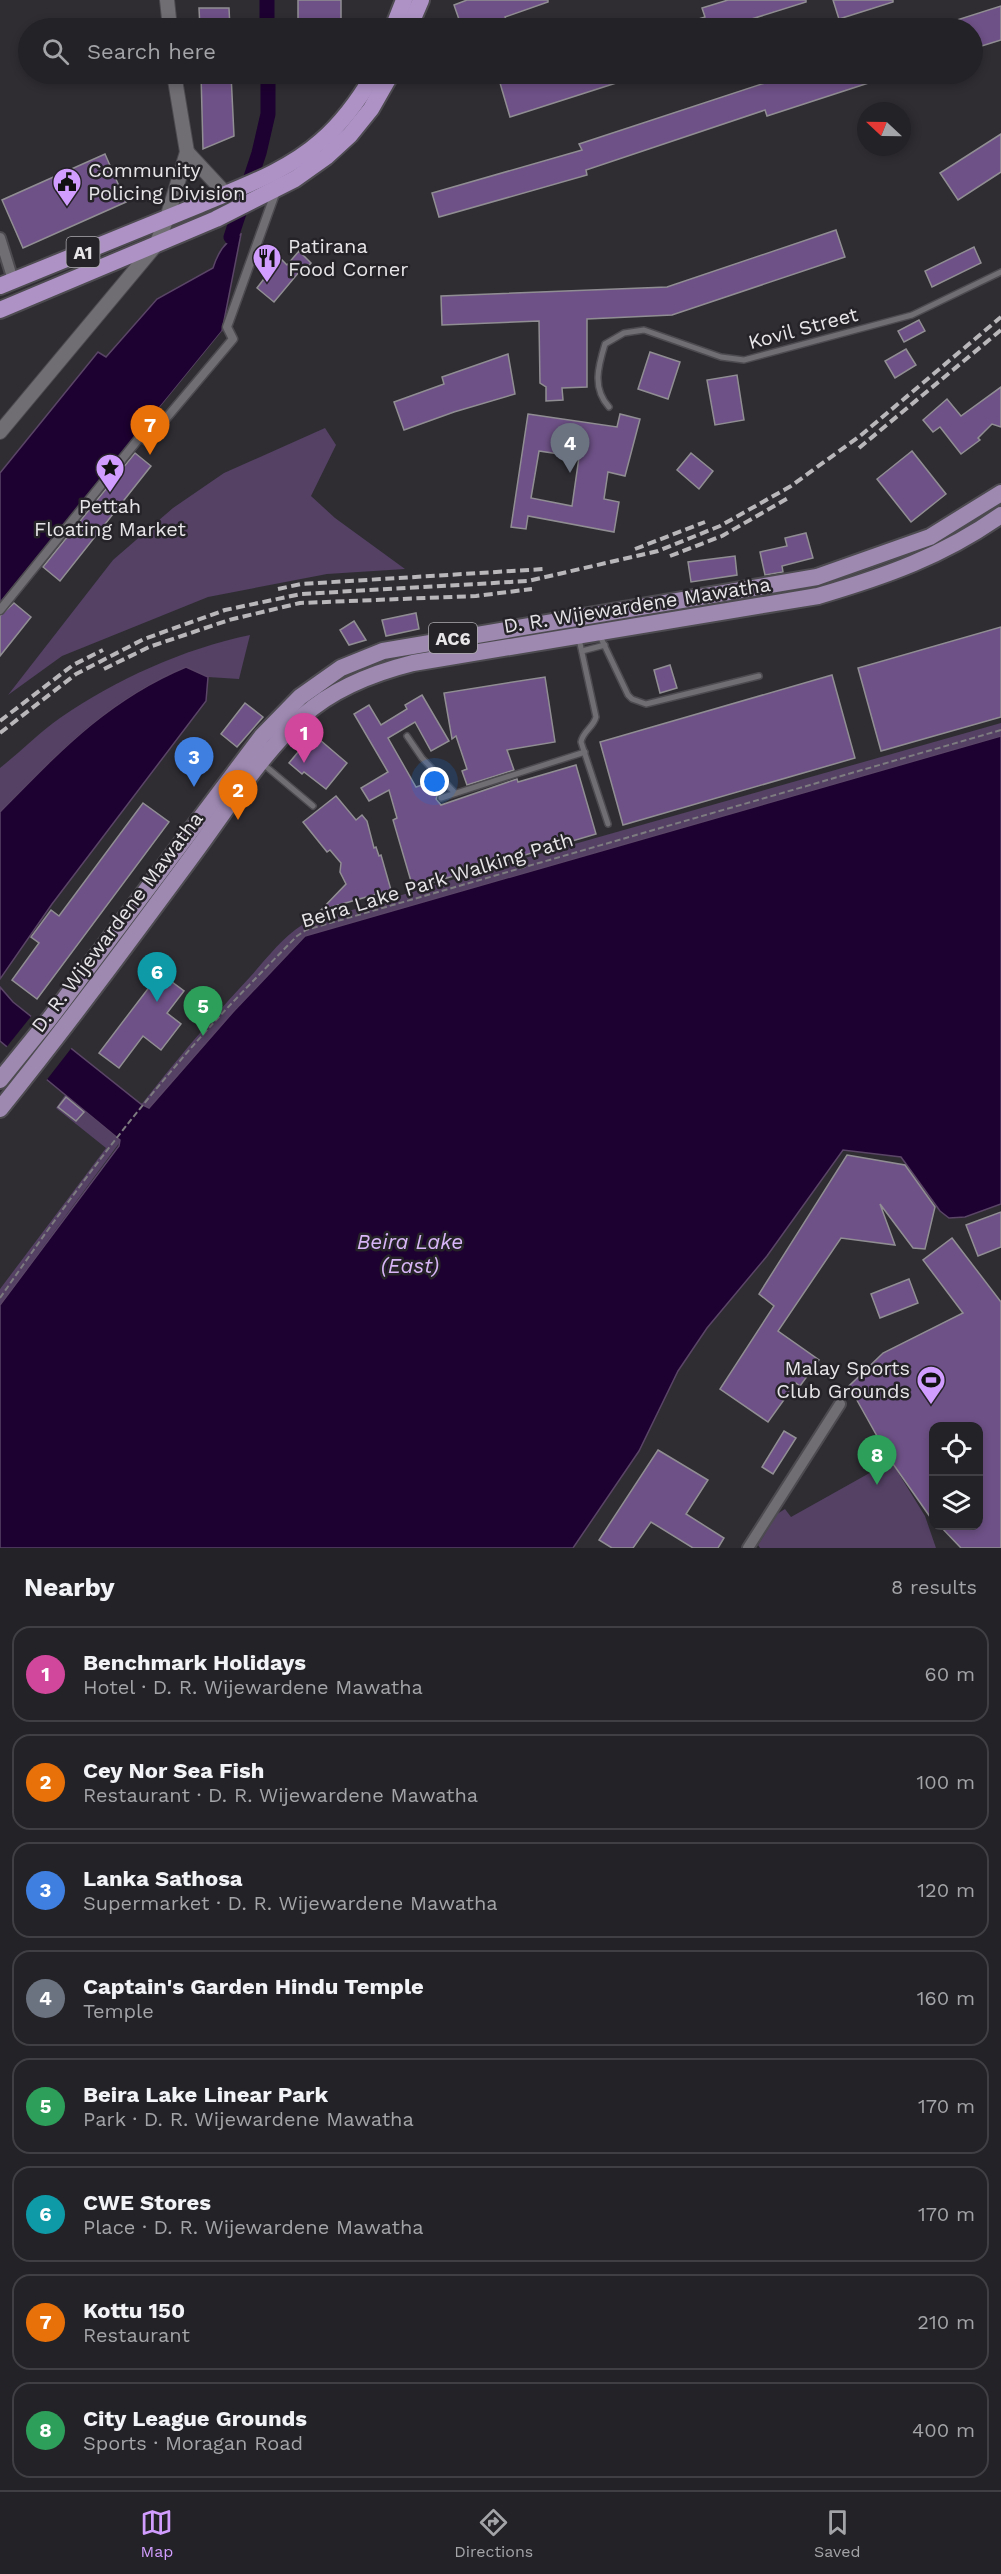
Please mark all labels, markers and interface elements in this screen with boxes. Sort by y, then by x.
search box [18,18,983,84]
icon: search [39,35,72,68]
text: Search here [87,39,216,64]
north arrow [857,102,911,156]
place label: Community Policing Division [88,158,245,205]
public building icon: Community Policing Division [51,166,83,208]
place label: Patirana Food Corner [288,234,408,281]
road number: A1 [66,237,100,267]
restaurant icon: Patirana Food Corner [251,242,283,284]
street label: Kovil Street [746,302,861,354]
pin: 7 [130,406,170,455]
pin: 4 [550,424,590,473]
place icon: Pettah Floating Market [94,452,126,494]
place label: Pettah Floating Market [34,494,187,541]
street label: D. R. Wijewardene Mawatha [502,572,772,638]
road number: AC6 [429,623,477,653]
pin: 1 [284,714,324,763]
pin: 3 [174,738,214,787]
your location [420,767,449,796]
pin: 2 [218,770,258,820]
street label: D. R. Wijewardene Mawatha [26,807,208,1037]
street label: Beira Lake Park Walking Path [298,827,576,933]
pin: 6 [138,952,176,1002]
pin: 5 [184,986,222,1036]
water label: Beira Lake (East) [357,1229,463,1278]
place label: Malay Sports Club Grounds [776,1356,910,1403]
sports icon: Malay Sports Club Grounds [915,1364,947,1406]
map controls [929,1422,983,1530]
button: locate [929,1422,983,1476]
pin: 8 [858,1436,896,1485]
button: layers [929,1476,983,1530]
text: Nearby [24,1572,115,1602]
text: 8 results [891,1575,977,1599]
text: Benchmark Holidays [83,1650,306,1675]
text: 1 [41,1662,50,1686]
text: 60 m [925,1662,975,1686]
text: Hotel · D. R. Wijewardene Mawatha [83,1675,423,1699]
text: Cey Nor Sea Fish [83,1758,264,1783]
text: 2 [40,1770,51,1794]
text: 100 m [916,1770,975,1794]
text: Restaurant · D. R. Wijewardene Mawatha [83,1783,478,1807]
text: Lanka Sathosa [83,1866,243,1891]
text: 3 [40,1878,51,1902]
text: 120 m [917,1878,975,1902]
text: Supermarket · D. R. Wijewardene Mawatha [83,1891,498,1915]
text: Captain's Garden Hindu Temple [83,1974,424,1999]
text: 4 [39,1986,52,2010]
text: 160 m [917,1986,975,2010]
text: Temple [83,1999,154,2023]
text: Beira Lake Linear Park [83,2082,328,2107]
text: 5 [40,2094,51,2118]
text: 170 m [918,2094,975,2118]
text: Park · D. R. Wijewardene Mawatha [83,2107,414,2131]
text: CWE Stores [83,2190,211,2215]
text: 6 [39,2202,52,2226]
text: 170 m [918,2202,975,2226]
text: Place · D. R. Wijewardene Mawatha [83,2215,424,2239]
text: Kottu 150 [83,2298,185,2323]
text: 7 [39,2310,52,2334]
text: 210 m [917,2310,975,2334]
text: Restaurant [83,2323,190,2347]
text: City League Grounds [83,2406,307,2431]
text: 8 [39,2418,52,2442]
text: 400 m [912,2418,975,2442]
text: Sports · Moragan Road [83,2431,303,2455]
tab: Map [140,2506,173,2561]
tab: Directions [454,2506,533,2561]
tab: Saved [814,2506,861,2561]

